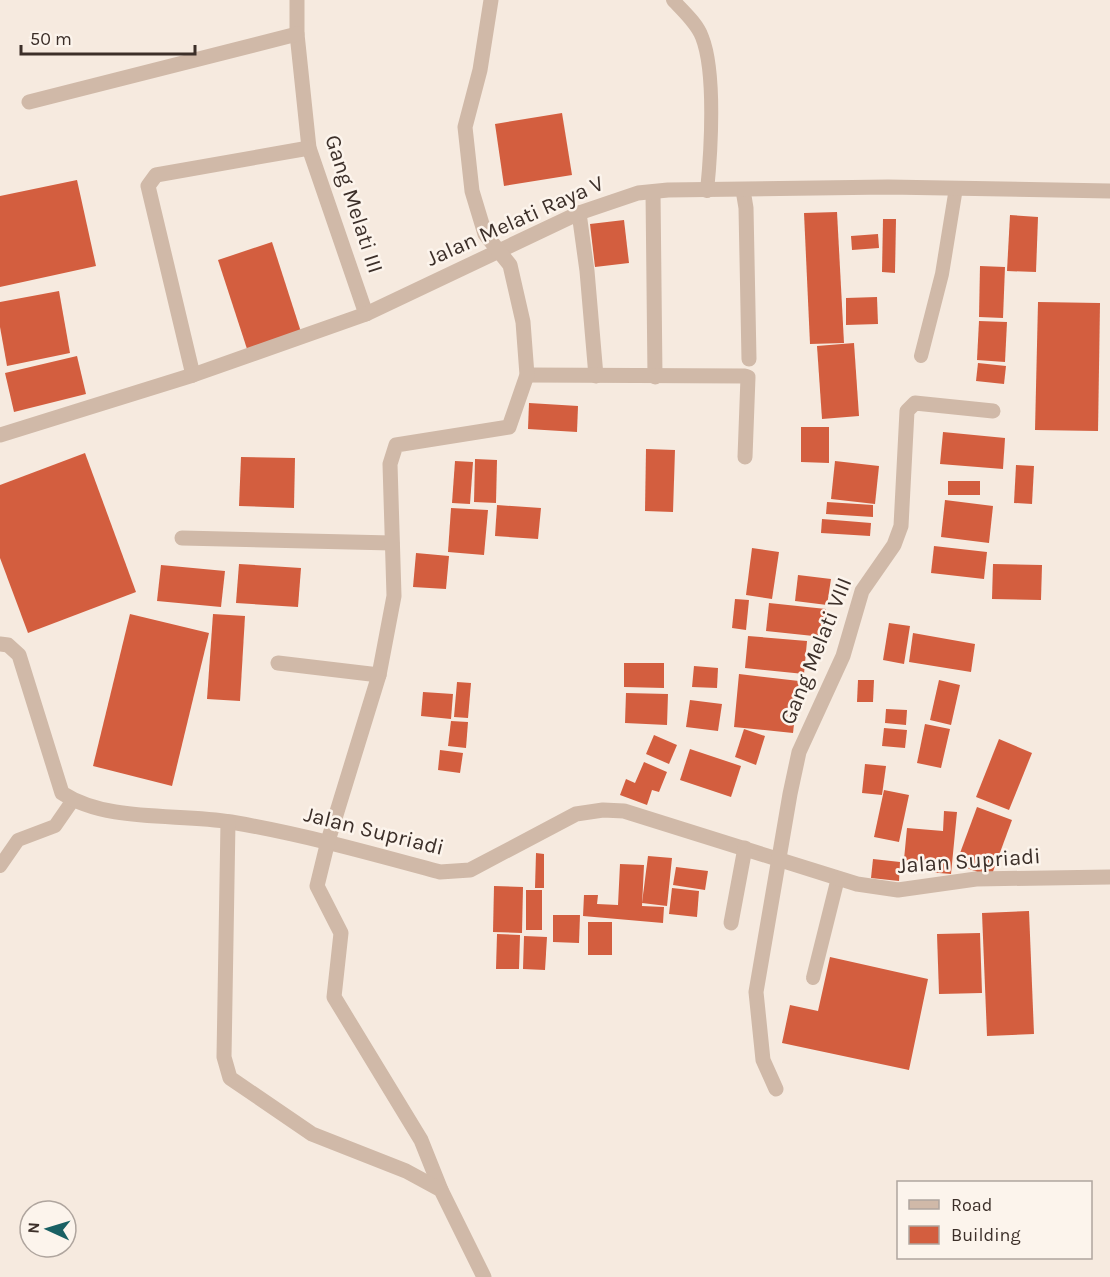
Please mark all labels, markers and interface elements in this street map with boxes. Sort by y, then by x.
scale bar [21,18,195,56]
text: 50 m [30,28,72,50]
street label: Gang Melati III [319,132,389,276]
street label: Jalan Melati Raya V [422,170,608,272]
street label: Gang Melati VIII [775,574,857,728]
street label: Jalan Supriadi [301,801,447,861]
street label: Jalan Supriadi [897,843,1041,879]
legend [897,1181,1092,1259]
text: Road [951,1194,992,1216]
north arrow [18,1199,78,1259]
text: N [24,1222,43,1234]
text: Building [951,1224,1021,1246]

